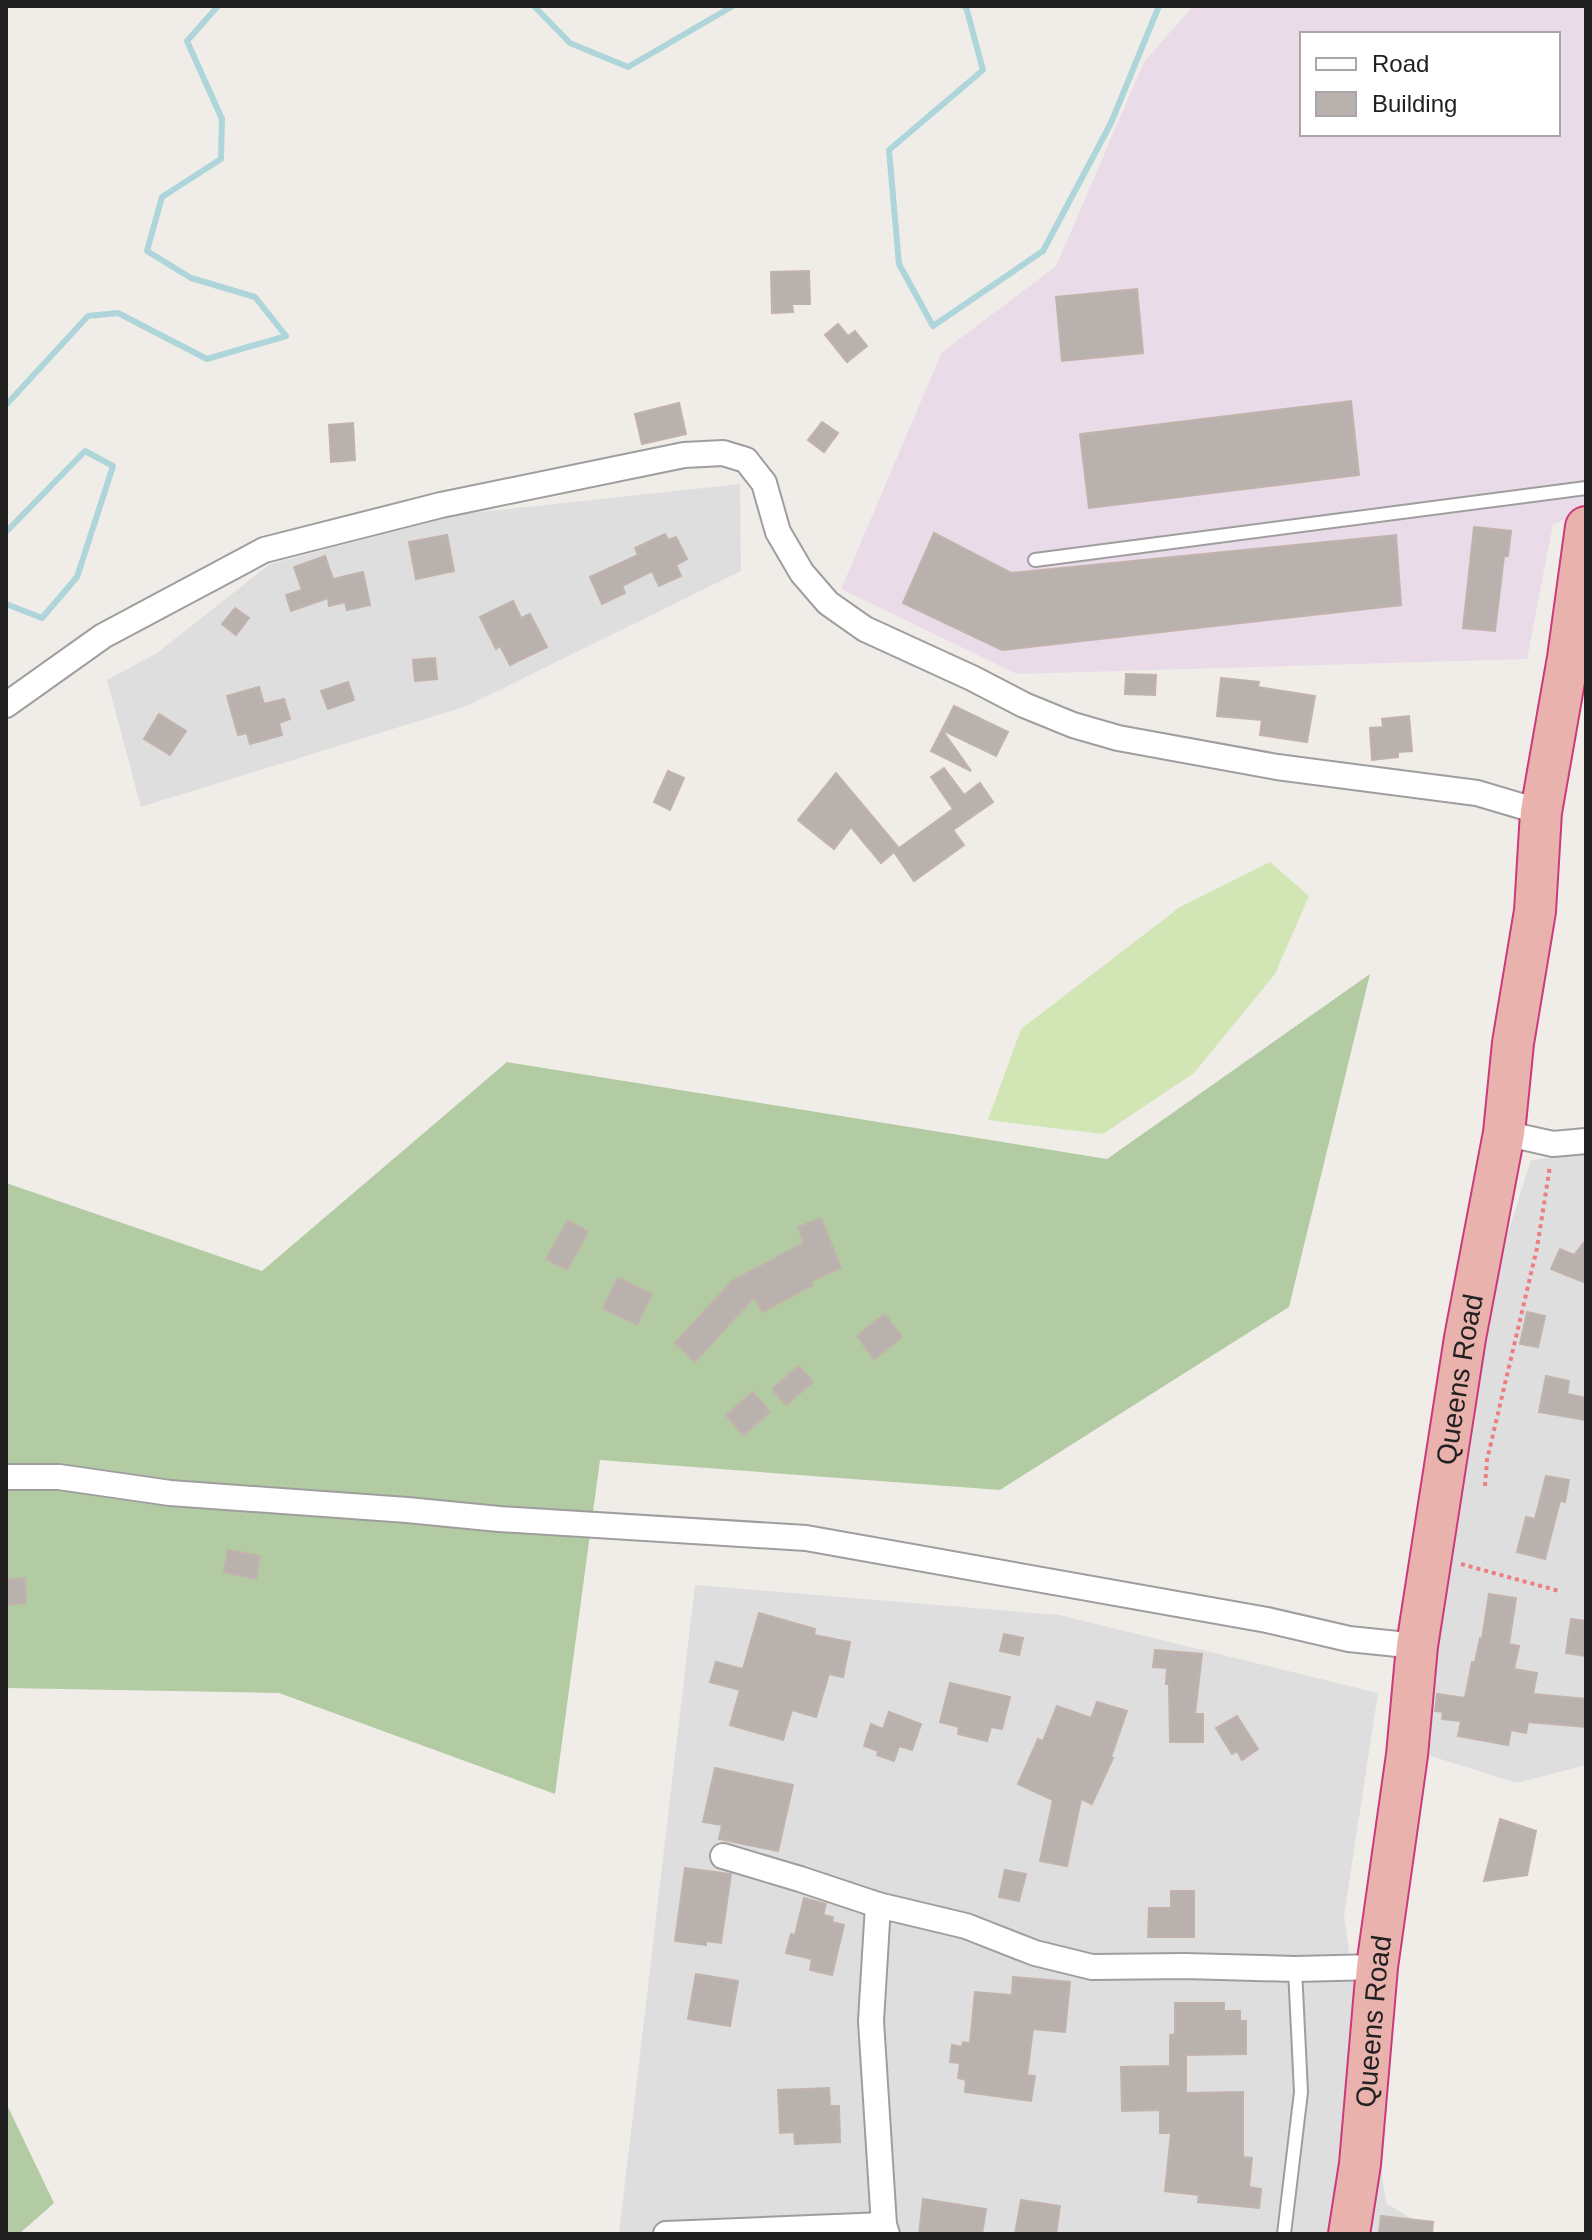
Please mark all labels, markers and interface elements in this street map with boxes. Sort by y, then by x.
legend [1300,32,1560,136]
text: Road [1372,50,1429,77]
text: Building [1372,90,1457,117]
street label: Queens Road [1430,1291,1489,1467]
street label: Queens Road [1349,1933,1397,2109]

